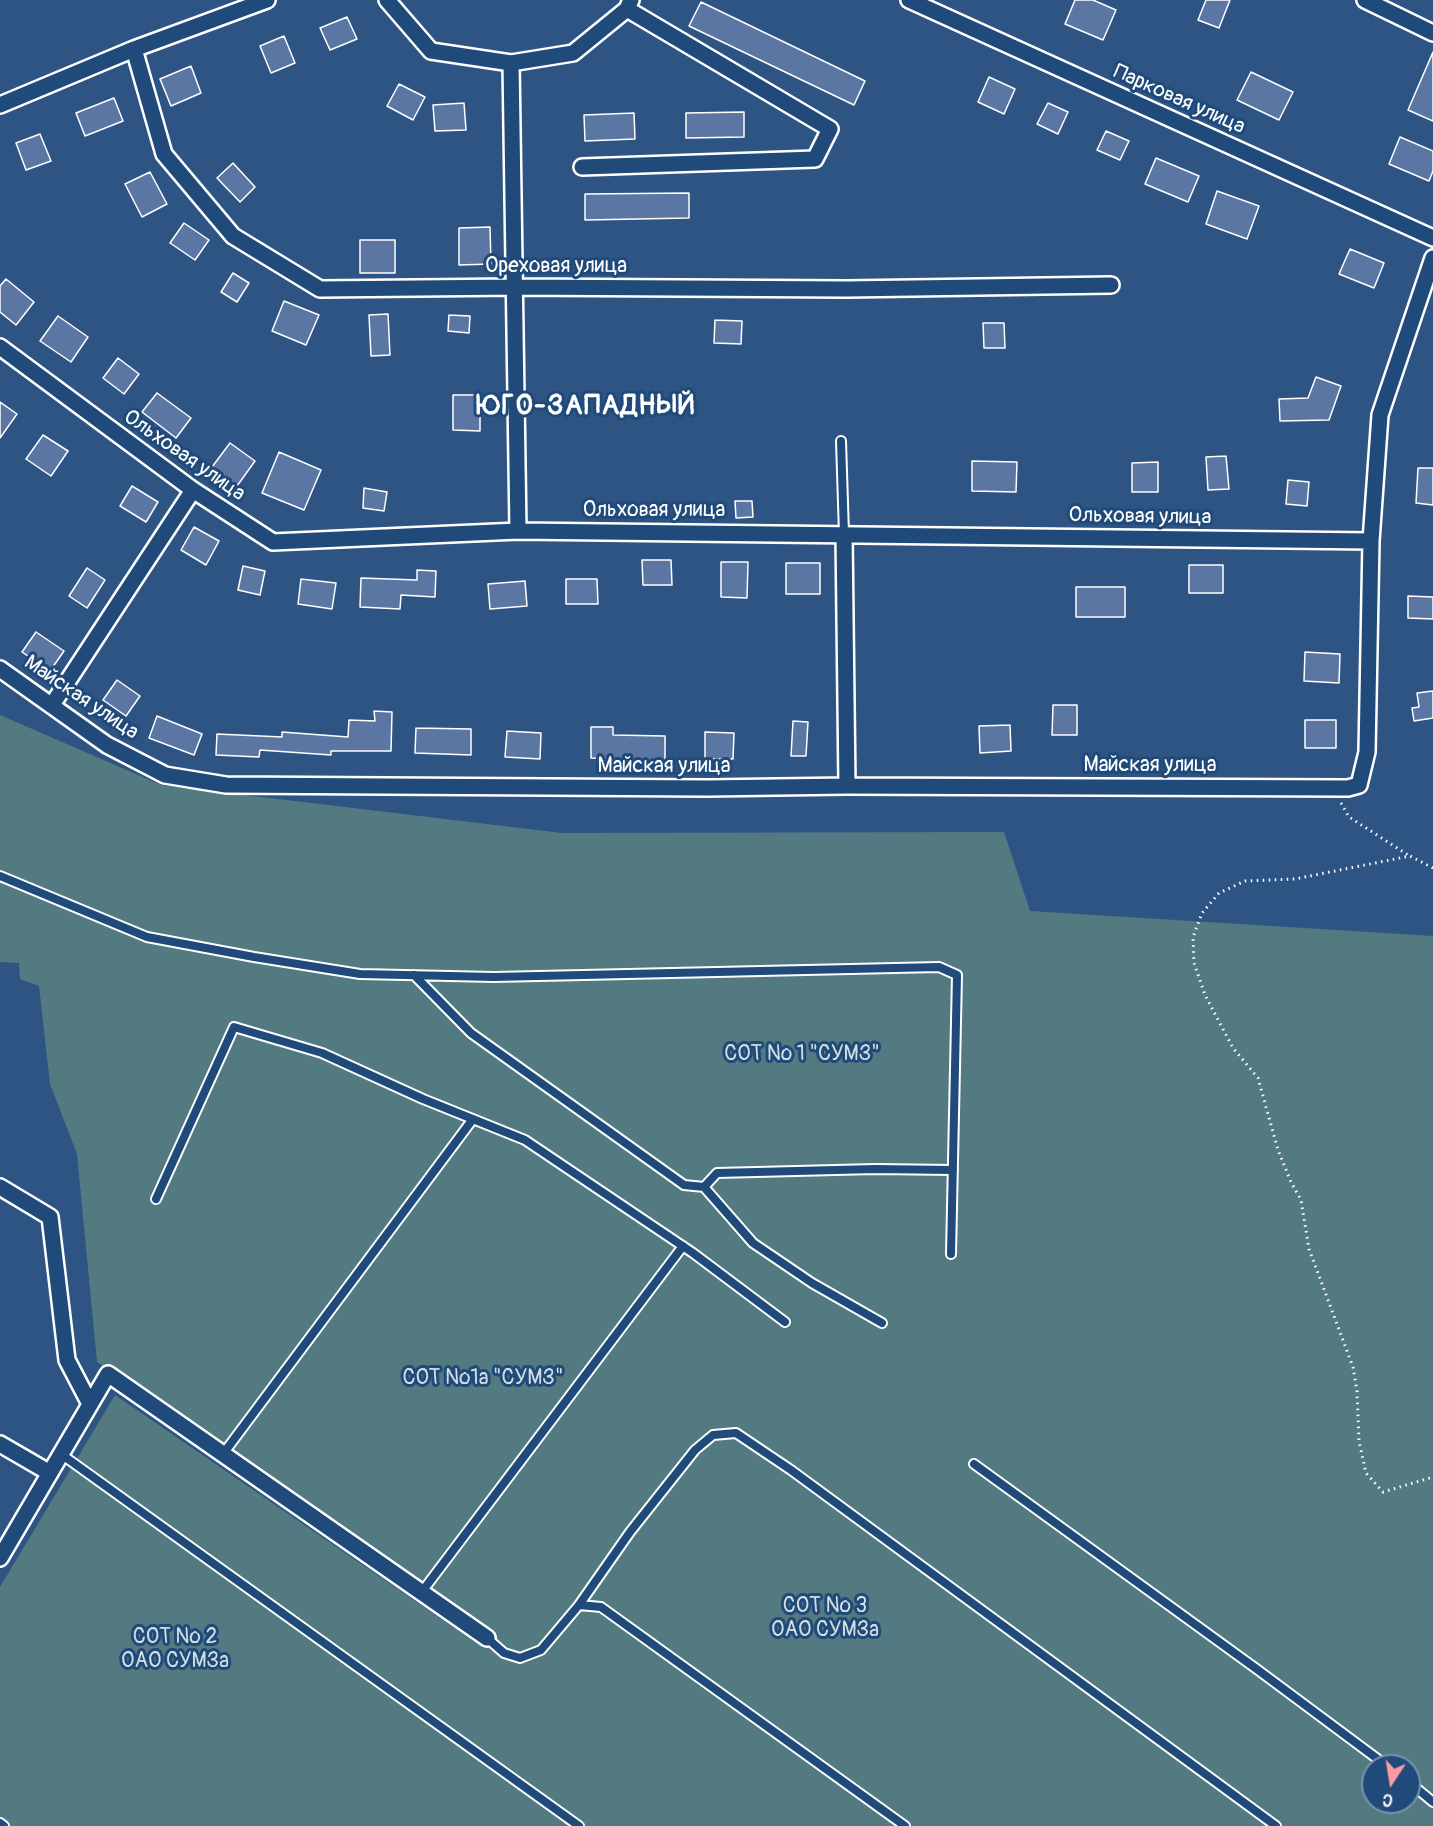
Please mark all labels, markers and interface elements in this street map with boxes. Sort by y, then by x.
street label: Парковая улица [1109,60,1249,140]
street label: Ореховая улица [485,254,627,280]
district label: ЮГО-ЗАПАДНЫЙ [476,391,696,423]
street label: Ольховая улица [118,405,250,507]
street label: Ольховая улица [583,498,725,524]
street label: Ольховая улица [1068,503,1212,531]
street label: Майская улица [19,650,143,746]
street label: Майская улица [1084,753,1216,779]
street label: Майская улица [598,754,730,780]
park label: СОТ № 1 "СУМЗ" [724,1042,880,1068]
park label: СОТ №1а "СУМЗ" [403,1366,563,1392]
park label: СОТ № 3 ОАО СУМЗа [771,1594,879,1644]
park label: СОТ № 2 ОАО СУМЗа [121,1625,229,1675]
north arrow [1361,1754,1421,1814]
text: С [1381,1789,1395,1810]

